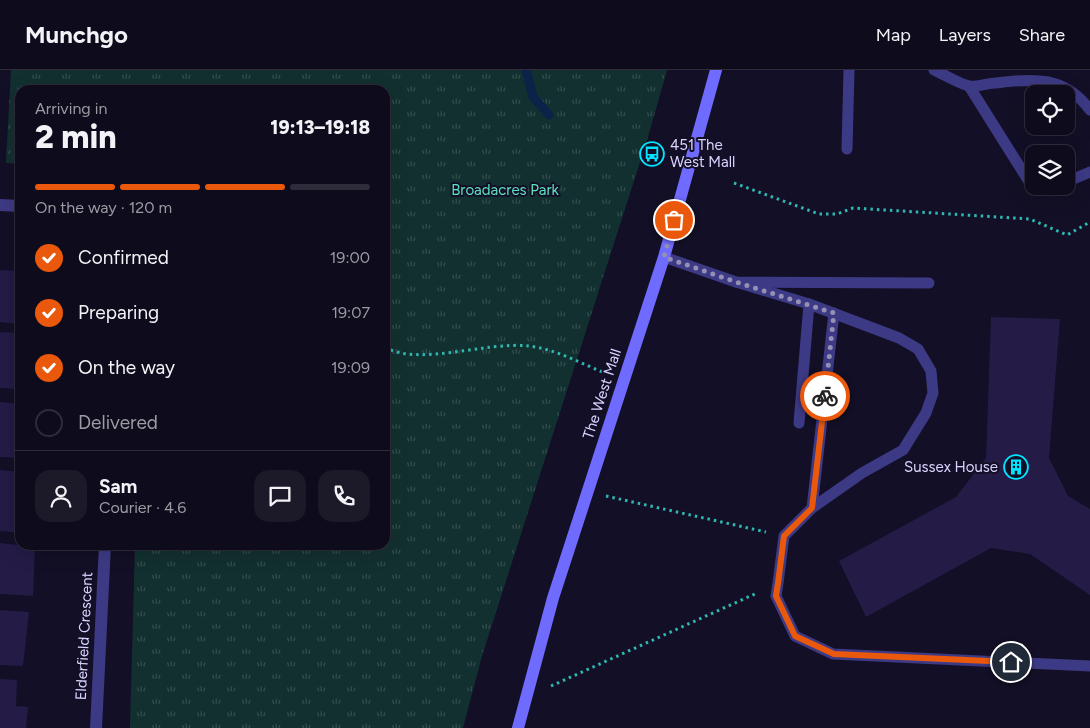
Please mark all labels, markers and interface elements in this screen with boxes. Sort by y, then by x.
text: Munchgo [25,20,128,49]
text: Map [876,24,911,46]
text: Layers [939,24,991,46]
text: Share [1019,24,1065,46]
map controls [1025,85,1075,195]
button: locate [1025,85,1075,135]
text: Arriving in [35,99,107,118]
text: 19:13–19:18 [270,116,370,139]
text: 2 min [35,118,117,156]
place label: 451 The West Mall [670,136,735,171]
bus stop icon: 451 The West Mall [639,141,665,167]
button: layers [1025,145,1075,195]
park label: Broadacres Park [451,181,560,199]
text: On the way · 120 m [35,198,172,217]
pin [653,199,695,241]
icon: bag [660,206,688,234]
icon: check [35,244,63,272]
text: Confirmed [78,246,169,269]
text: 19:00 [330,248,370,267]
icon: check [35,299,63,327]
text: Preparing [78,301,159,324]
text: 19:07 [331,303,370,322]
street label: The West Mall [579,347,625,441]
icon: check [35,354,63,382]
text: On the way [78,356,175,379]
text: 19:09 [331,358,370,377]
courier [800,371,850,421]
icon: bike [811,382,839,410]
text: Delivered [78,411,158,434]
building icon: Sussex House [1003,454,1029,480]
place label: Sussex House [904,458,998,476]
button: person [35,470,87,522]
button: chat [254,470,306,522]
button: phone [318,470,370,522]
text: Sam [99,475,137,498]
text: Courier · 4.6 [99,498,186,517]
street label: Elderfield Crescent [72,571,96,701]
pin [990,641,1032,683]
icon: home [997,648,1025,676]

